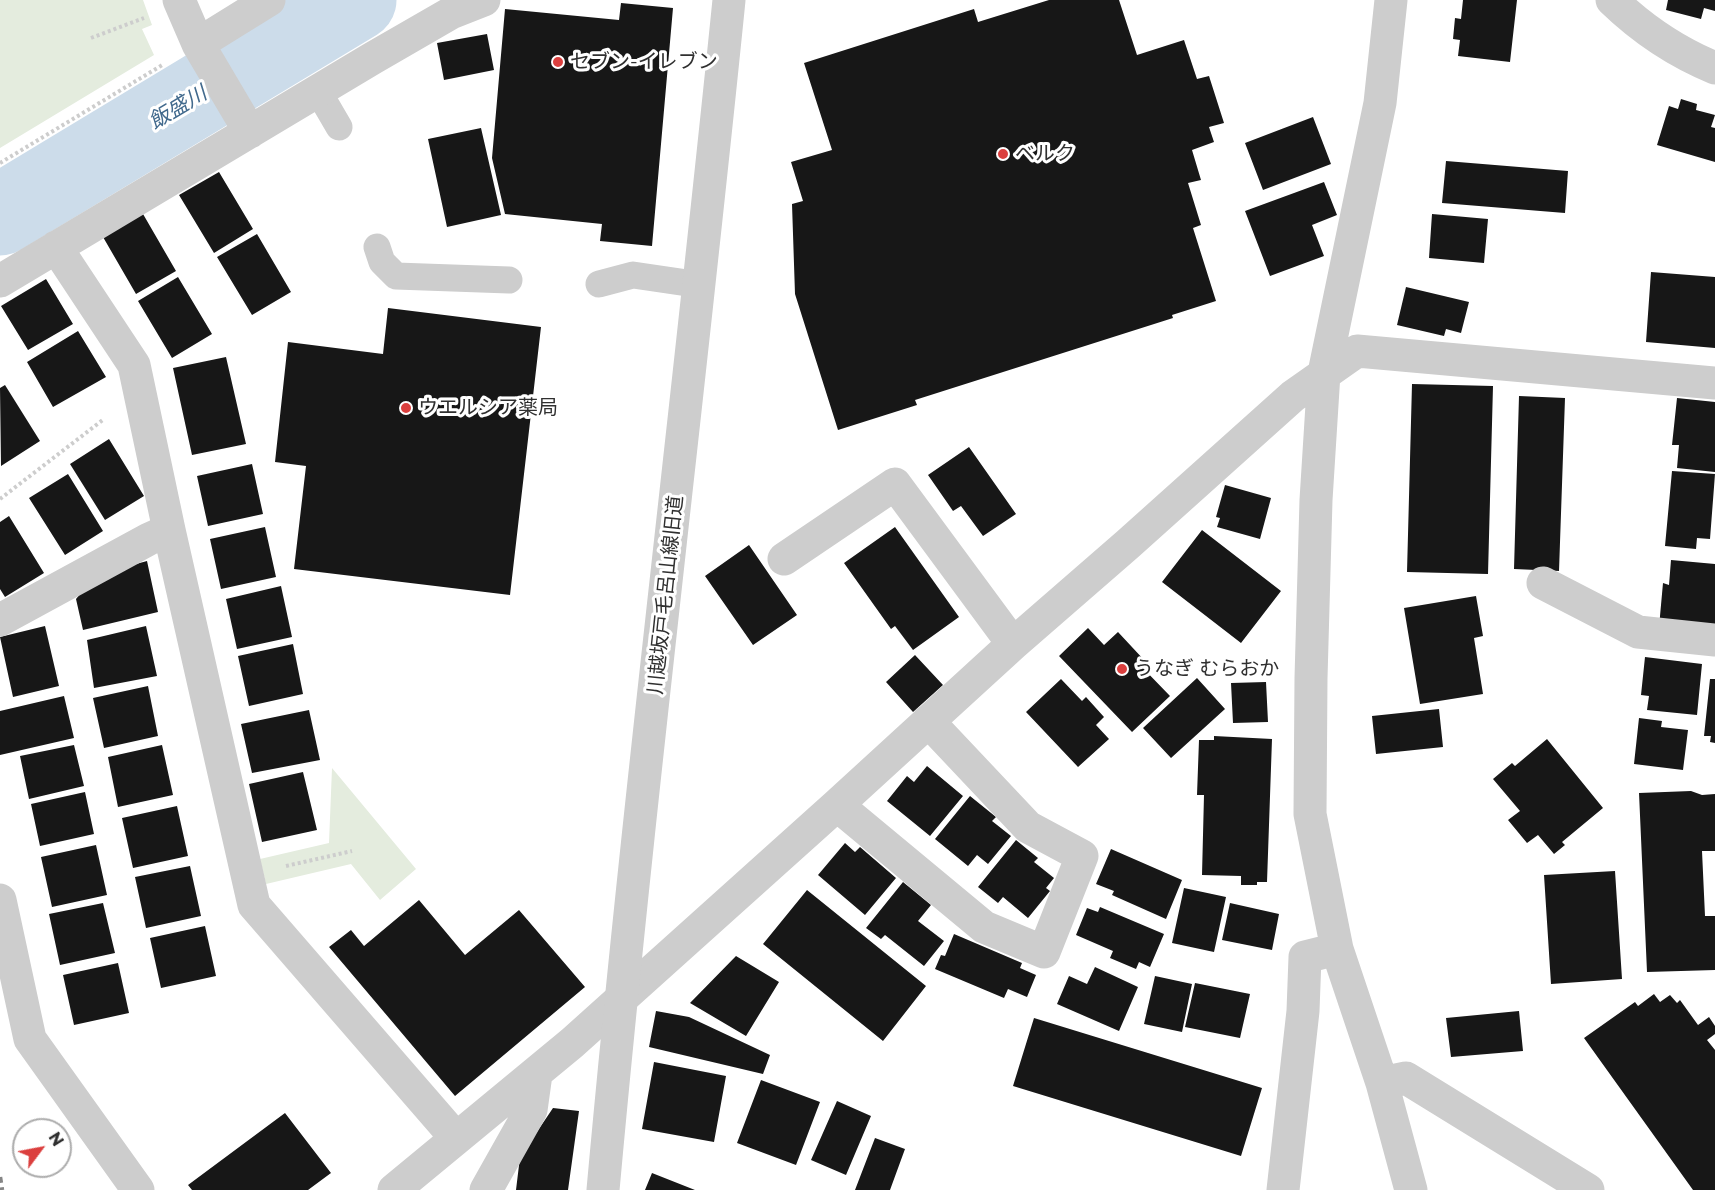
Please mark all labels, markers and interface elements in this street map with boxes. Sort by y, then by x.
place label: セブン-イレブン [570,50,718,74]
marker: セブン-イレブン [551,55,565,69]
water label: 飯盛川 [145,81,211,135]
place label: ベルク [1015,142,1075,166]
marker: ベルク [996,147,1010,161]
place label: ウエルシア薬局 [418,396,558,420]
marker: ウエルシア薬局 [399,401,413,415]
street label: 川越坂戸毛呂山線旧道 [644,494,688,696]
place label: うなぎ むらおか [1134,657,1279,681]
marker: うなぎ むらおか [1115,662,1129,676]
north arrow [12,1118,72,1178]
text: N [45,1129,67,1150]

